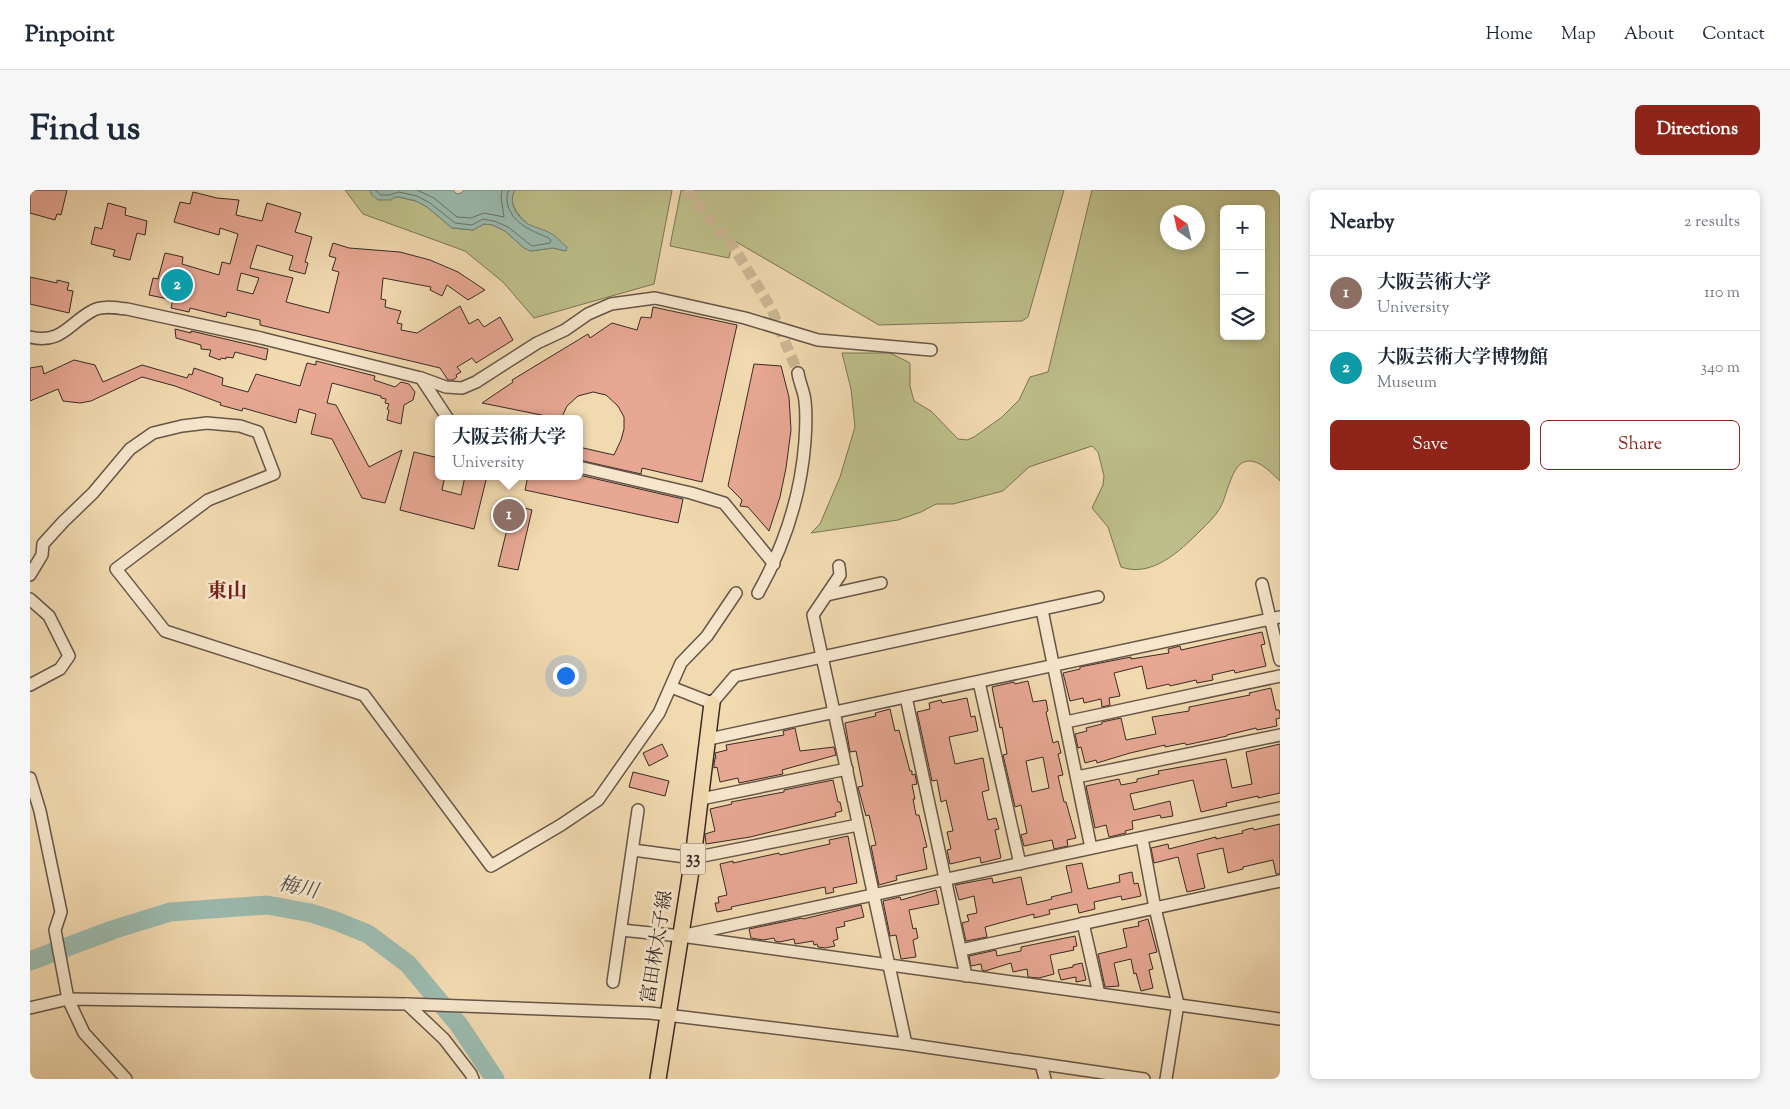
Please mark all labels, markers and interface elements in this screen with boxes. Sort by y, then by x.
text: Pinpoint [25,18,114,52]
text: Home [1486,22,1533,48]
text: Map [1561,22,1596,48]
text: About [1624,22,1674,48]
text: Contact [1702,22,1765,48]
text: Find us [30,105,140,156]
button: Directions [1635,105,1760,155]
north arrow [1160,205,1205,250]
map controls [1220,205,1265,340]
button: + [1220,205,1265,250]
text: Nearby [1330,208,1395,238]
text: 2 results [1684,211,1740,234]
button: − [1220,250,1265,295]
pin: 2 [161,266,193,304]
text: 大阪芸術大学 [1377,270,1491,297]
text: 1 [1343,282,1349,305]
text: 110 m [1704,282,1740,305]
button: layers [1220,295,1265,340]
text: University [1377,297,1450,320]
text: 大阪芸術大学博物館 [1377,345,1548,372]
text: 2 [1342,357,1350,380]
text: 340 m [1701,357,1740,380]
text: Museum [1377,372,1437,395]
popup [435,415,583,480]
button: Save [1330,420,1530,470]
button: Share [1540,420,1740,470]
text: 大阪芸術大学 [452,425,566,452]
text: University [452,452,525,475]
pin: 1 [493,496,525,534]
district label: 東山 [207,578,247,607]
your location [553,663,579,689]
road number: 33 [680,844,706,874]
water label: 梅川 [275,871,323,908]
street label: 富田林太子線 [636,889,680,1005]

